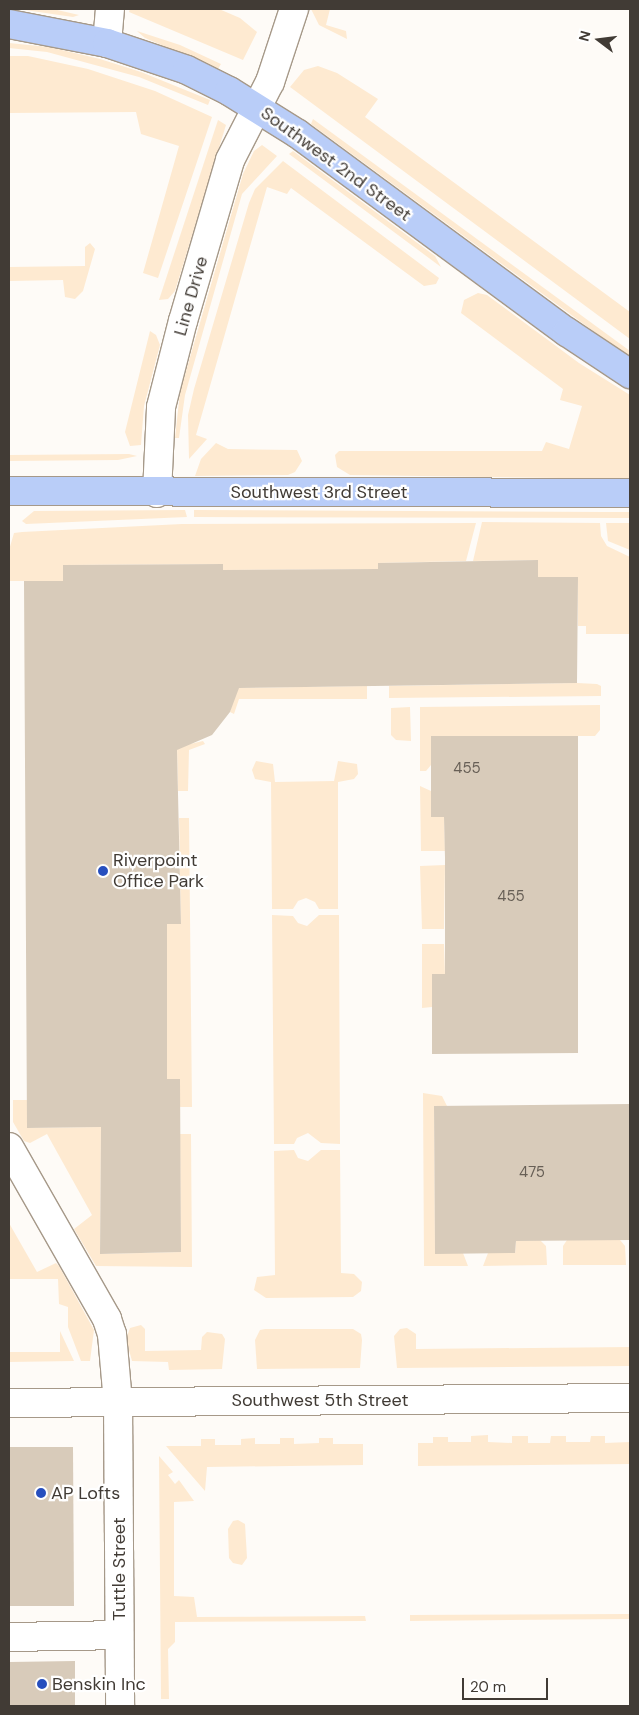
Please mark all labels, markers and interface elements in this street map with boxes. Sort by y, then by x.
north arrow [574,15,624,65]
text: N [574,29,595,43]
street label: Southwest 2nd Street [257,102,415,226]
street label: Line Drive [169,254,213,338]
street label: Southwest 3rd Street [231,481,407,503]
house number: 455 [453,760,481,778]
place label: Riverpoint Office Park [113,850,204,892]
marker: Riverpoint Office Park [97,865,109,877]
house number: 455 [497,888,525,906]
house number: 475 [519,1164,545,1182]
street label: Southwest 5th Street [231,1389,409,1411]
place label: AP Lofts [51,1482,120,1504]
marker: AP Lofts [35,1487,47,1499]
street label: Tuttle Street [108,1517,130,1621]
scale bar [464,1668,550,1700]
place label: Benskin Inc [52,1673,146,1695]
text: 20 m [470,1677,506,1697]
marker: Benskin Inc [36,1678,48,1690]

